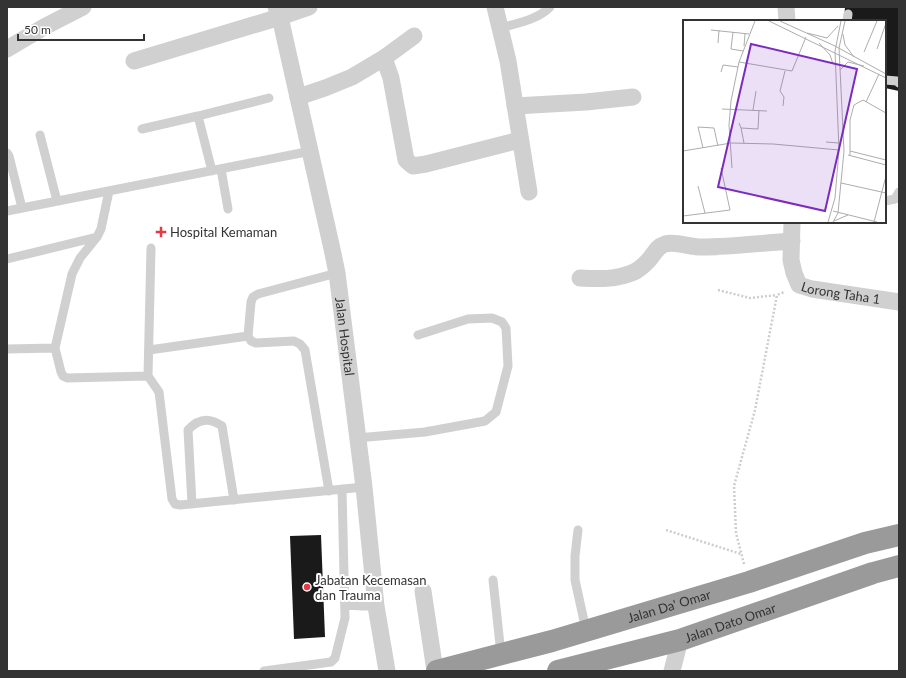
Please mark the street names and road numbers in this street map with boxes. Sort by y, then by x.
street label: Lorong Taha 1 [799,278,881,307]
street label: Jalan Hospital [332,296,358,377]
street label: Jalan Da' Omar [625,586,713,626]
street label: Jalan Dato Omar [682,599,778,646]

